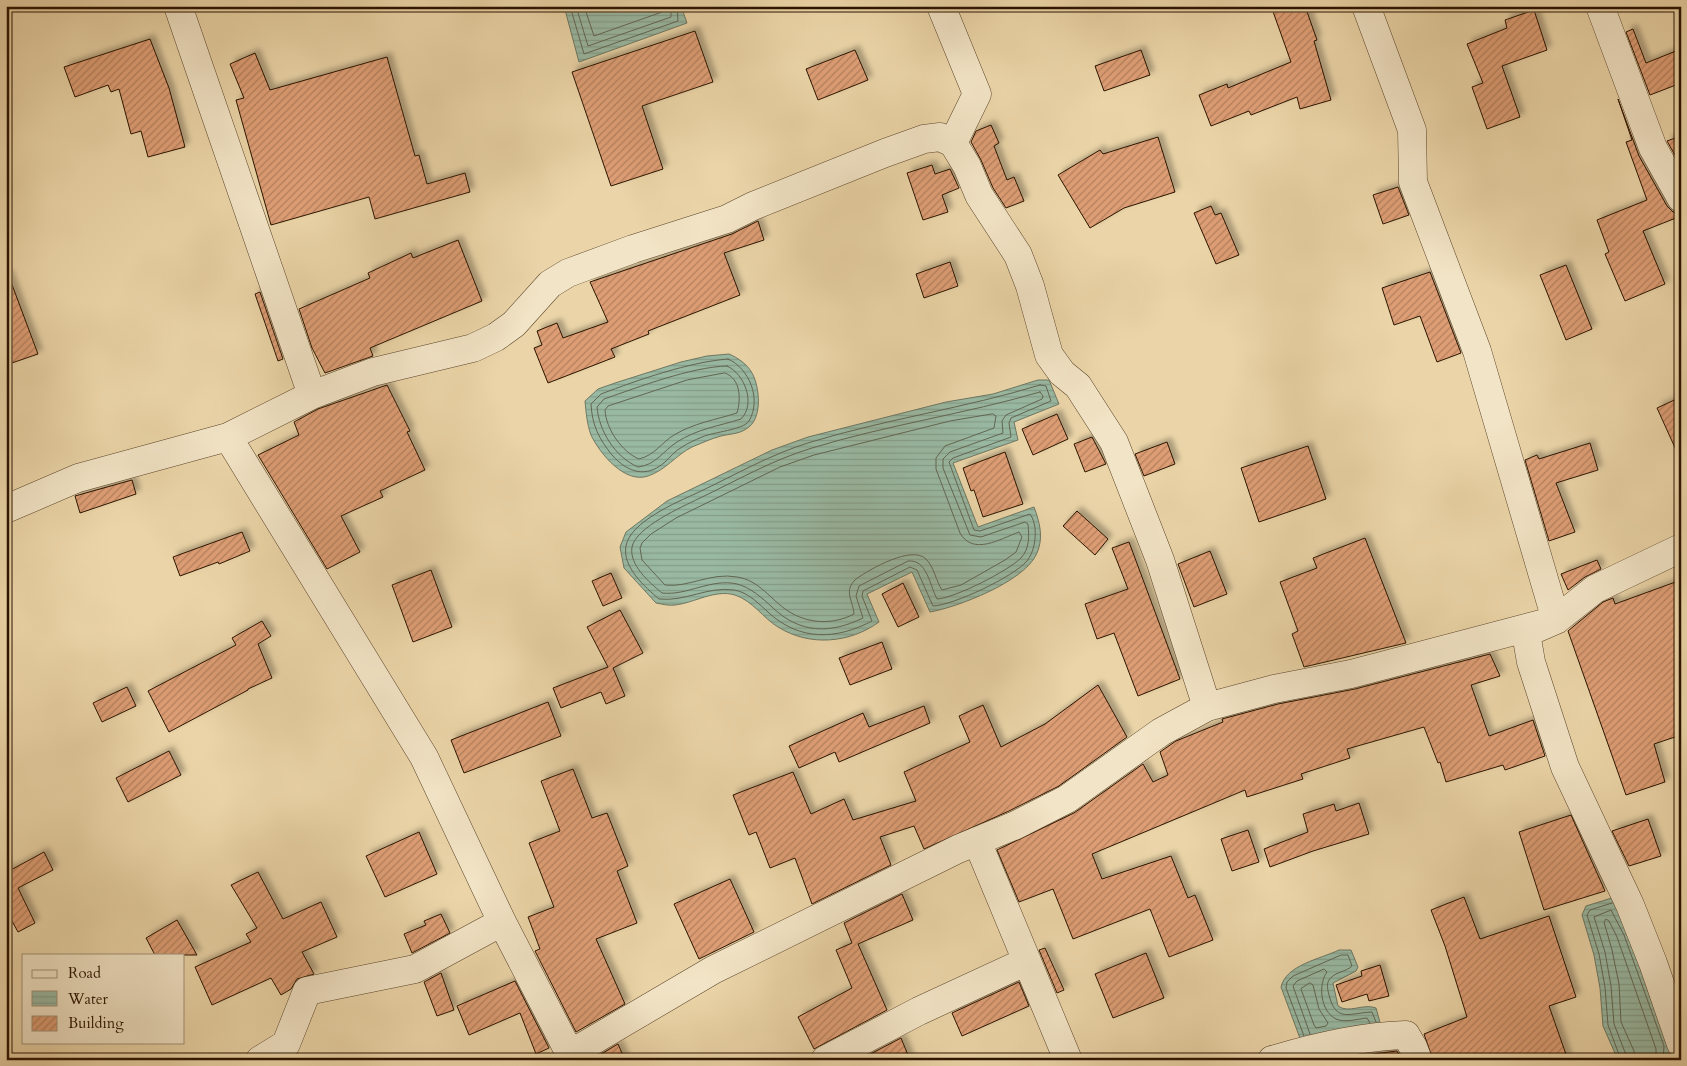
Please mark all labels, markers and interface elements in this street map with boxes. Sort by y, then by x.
legend [22,954,185,1044]
text: Road [68,963,101,983]
text: Water [67,989,109,1009]
text: Building [68,1013,124,1033]

